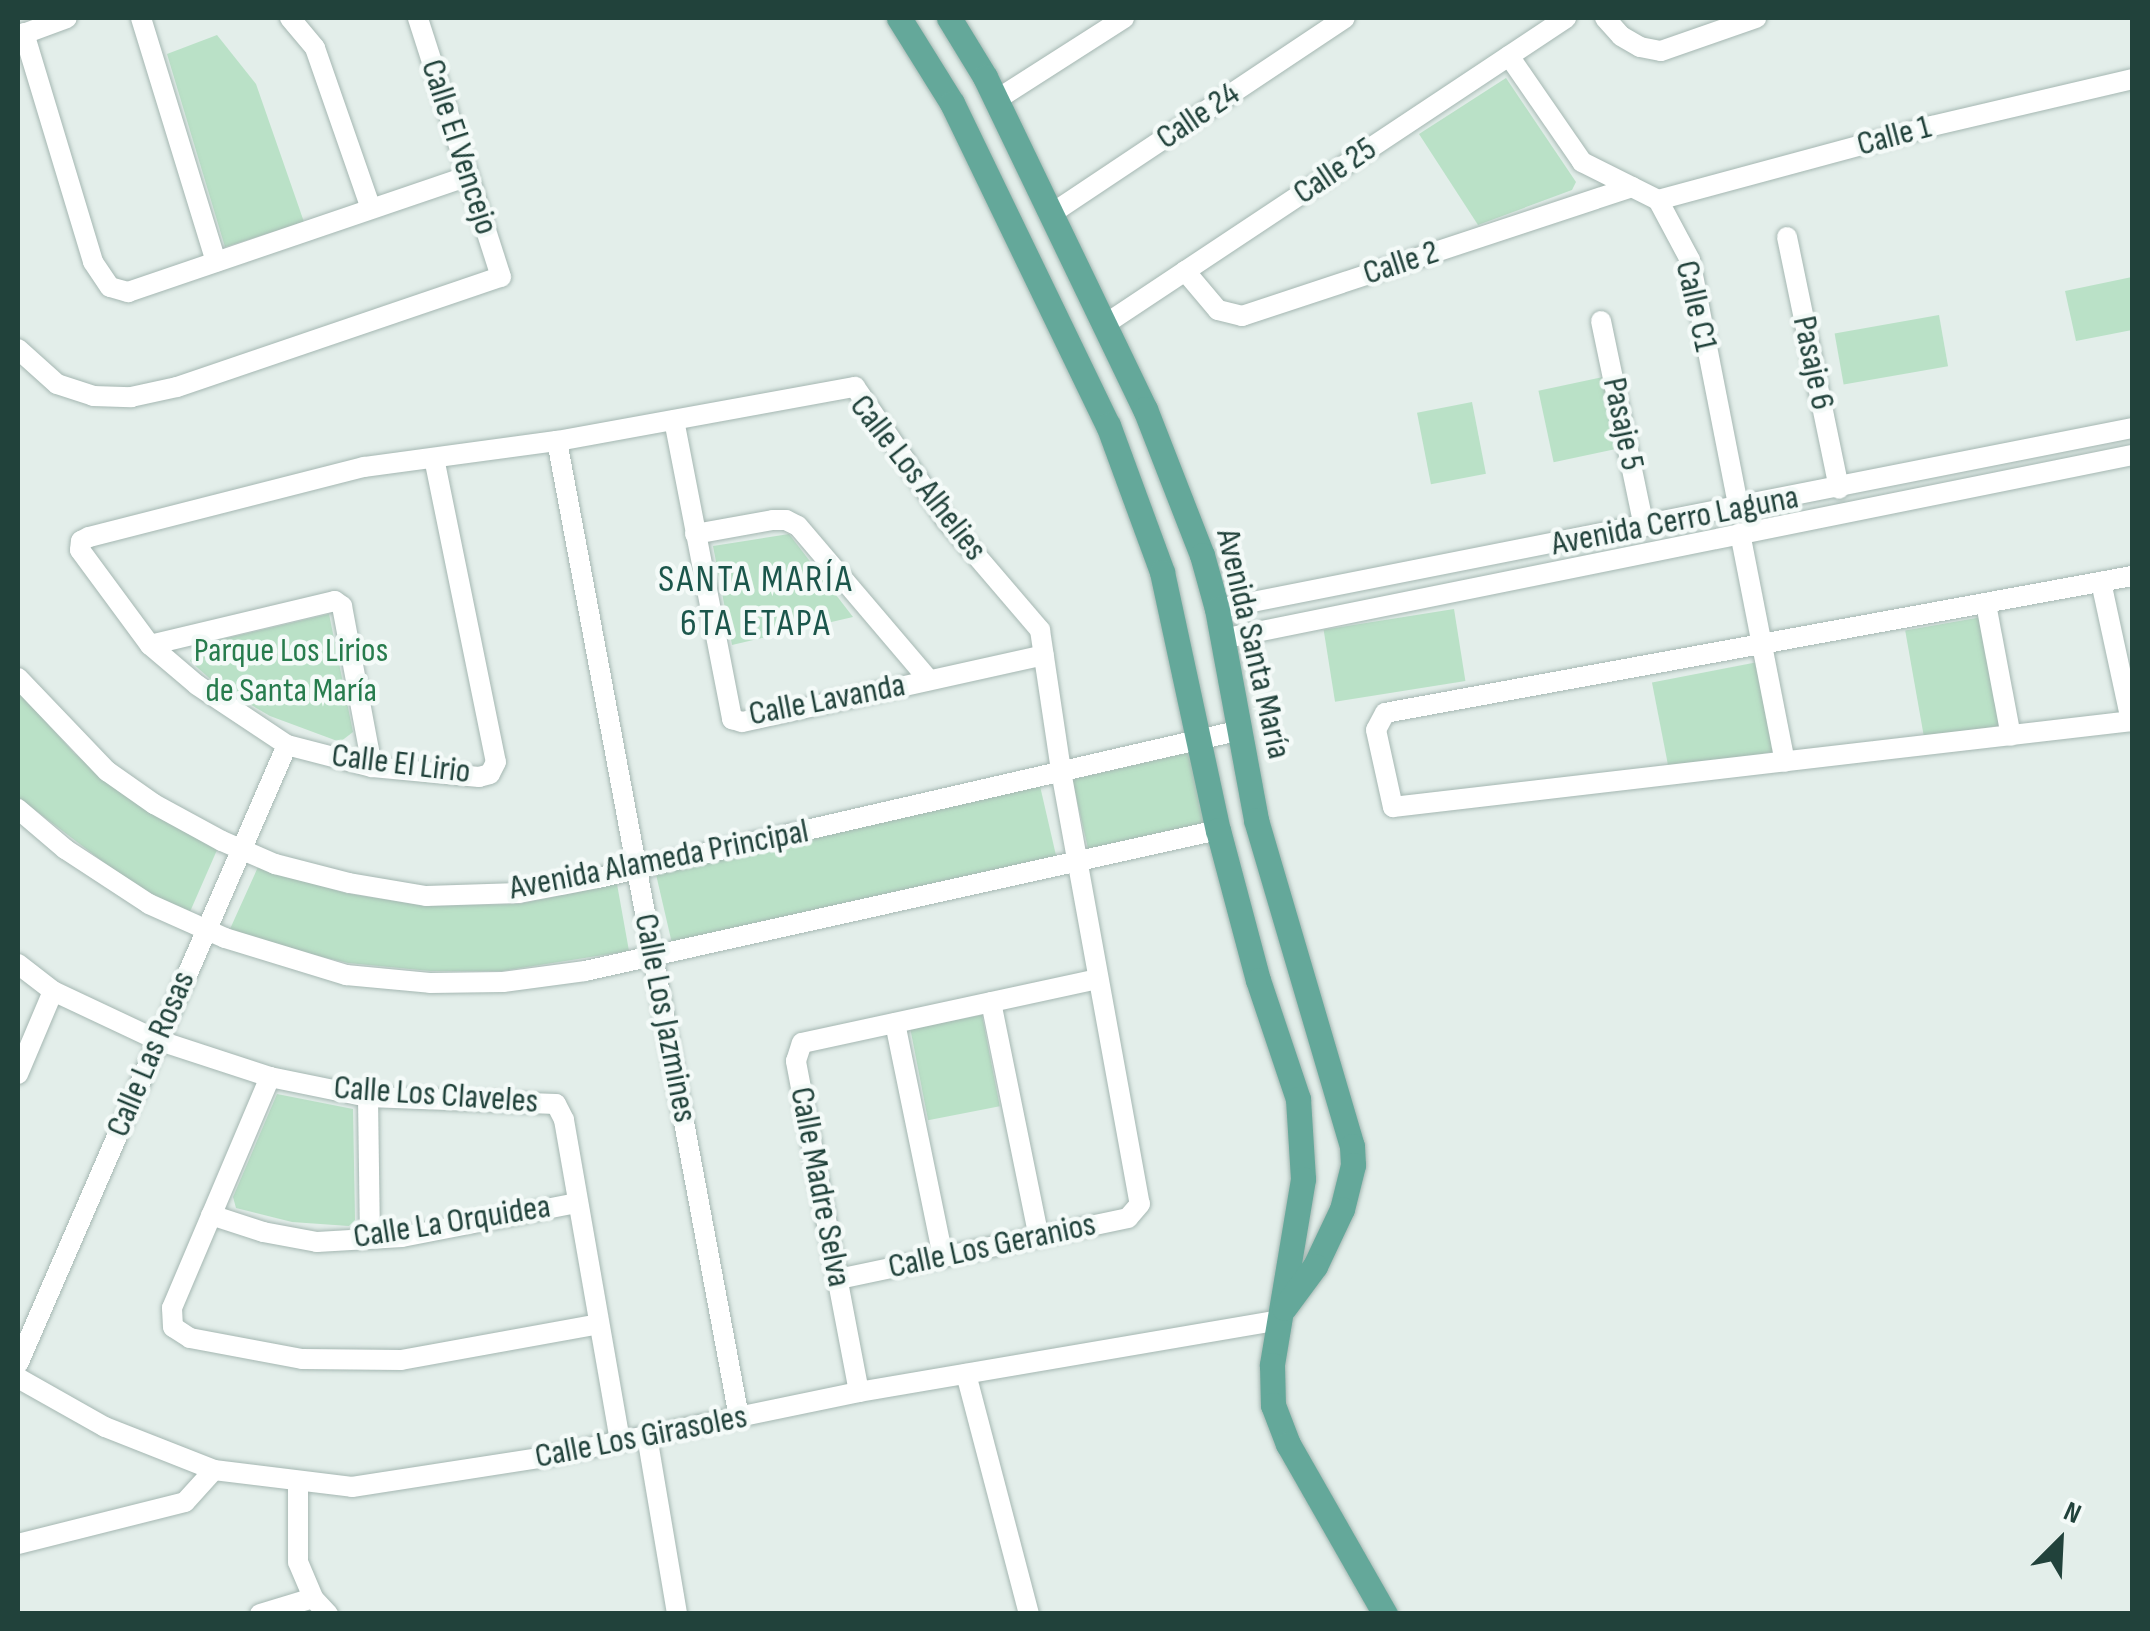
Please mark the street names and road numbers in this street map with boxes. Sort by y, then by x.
street label: Calle El Vencejo [411,54,507,240]
street label: Calle 24 [1148,73,1248,159]
street label: Calle 1 [1852,106,1936,166]
street label: Calle 25 [1286,128,1384,214]
street label: Calle 2 [1358,231,1444,295]
street label: Calle C1 [1665,257,1727,355]
street label: Pasaje 6 [1783,312,1843,414]
street label: Pasaje 5 [1593,374,1653,474]
street label: Calle Los Alhelies [840,387,996,569]
street label: Avenida Cerro Laguna [1548,476,1802,566]
street label: Avenida Santa María [1206,525,1300,763]
street label: Calle Lavanda [745,664,909,736]
street label: Calle El Lirio [329,735,473,793]
street label: Avenida Alameda Principal [506,810,812,910]
street label: Calle Los Jazmines [624,910,706,1126]
street label: Calle Las Rosas [97,965,205,1143]
street label: Calle Los Claveles [332,1067,540,1123]
street label: Calle Madre Selva [780,1084,860,1290]
street label: Calle La Orquidea [350,1186,554,1258]
street label: Calle Los Geranios [885,1204,1099,1288]
street label: Calle Los Girasoles [531,1396,751,1478]

